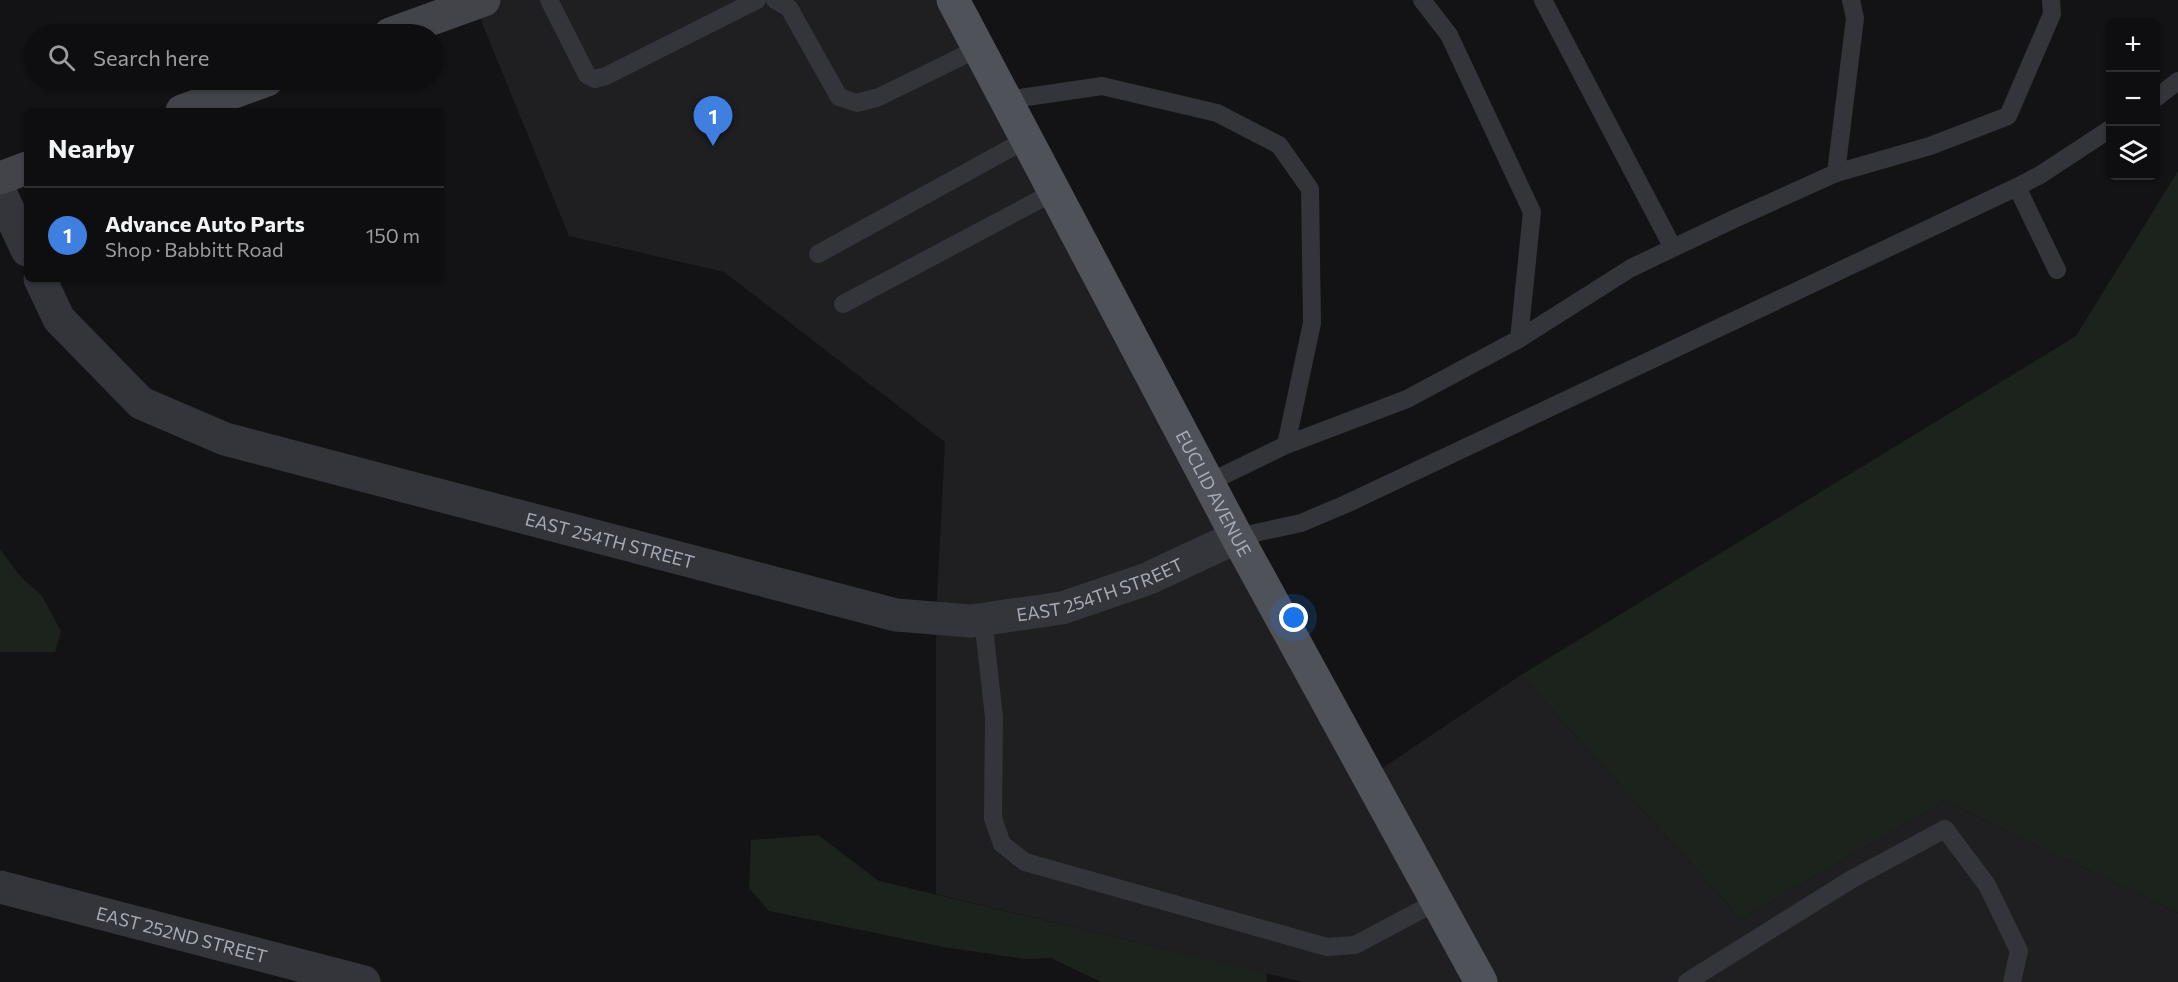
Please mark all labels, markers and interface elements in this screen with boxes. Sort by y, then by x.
map controls [2106,18,2160,180]
button: + [2106,18,2160,72]
search box [24,24,444,90]
icon: search [45,41,78,74]
text: Search here [93,44,209,71]
button: − [2106,72,2160,126]
pin: 1 [694,96,732,146]
button: layers [2106,126,2160,180]
text: Nearby [48,132,135,163]
text: Advance Auto Parts [105,210,305,237]
text: 1 [63,223,72,247]
text: 150 m [366,223,420,247]
text: Shop · Babbitt Road [105,237,283,261]
street label: EUCLID AVENUE [1171,426,1256,560]
street label: EAST 254TH STREET [523,507,697,573]
street label: EAST 254TH STREET [1015,553,1186,625]
your location [1279,603,1308,632]
street label: EAST 252ND STREET [94,902,270,967]

